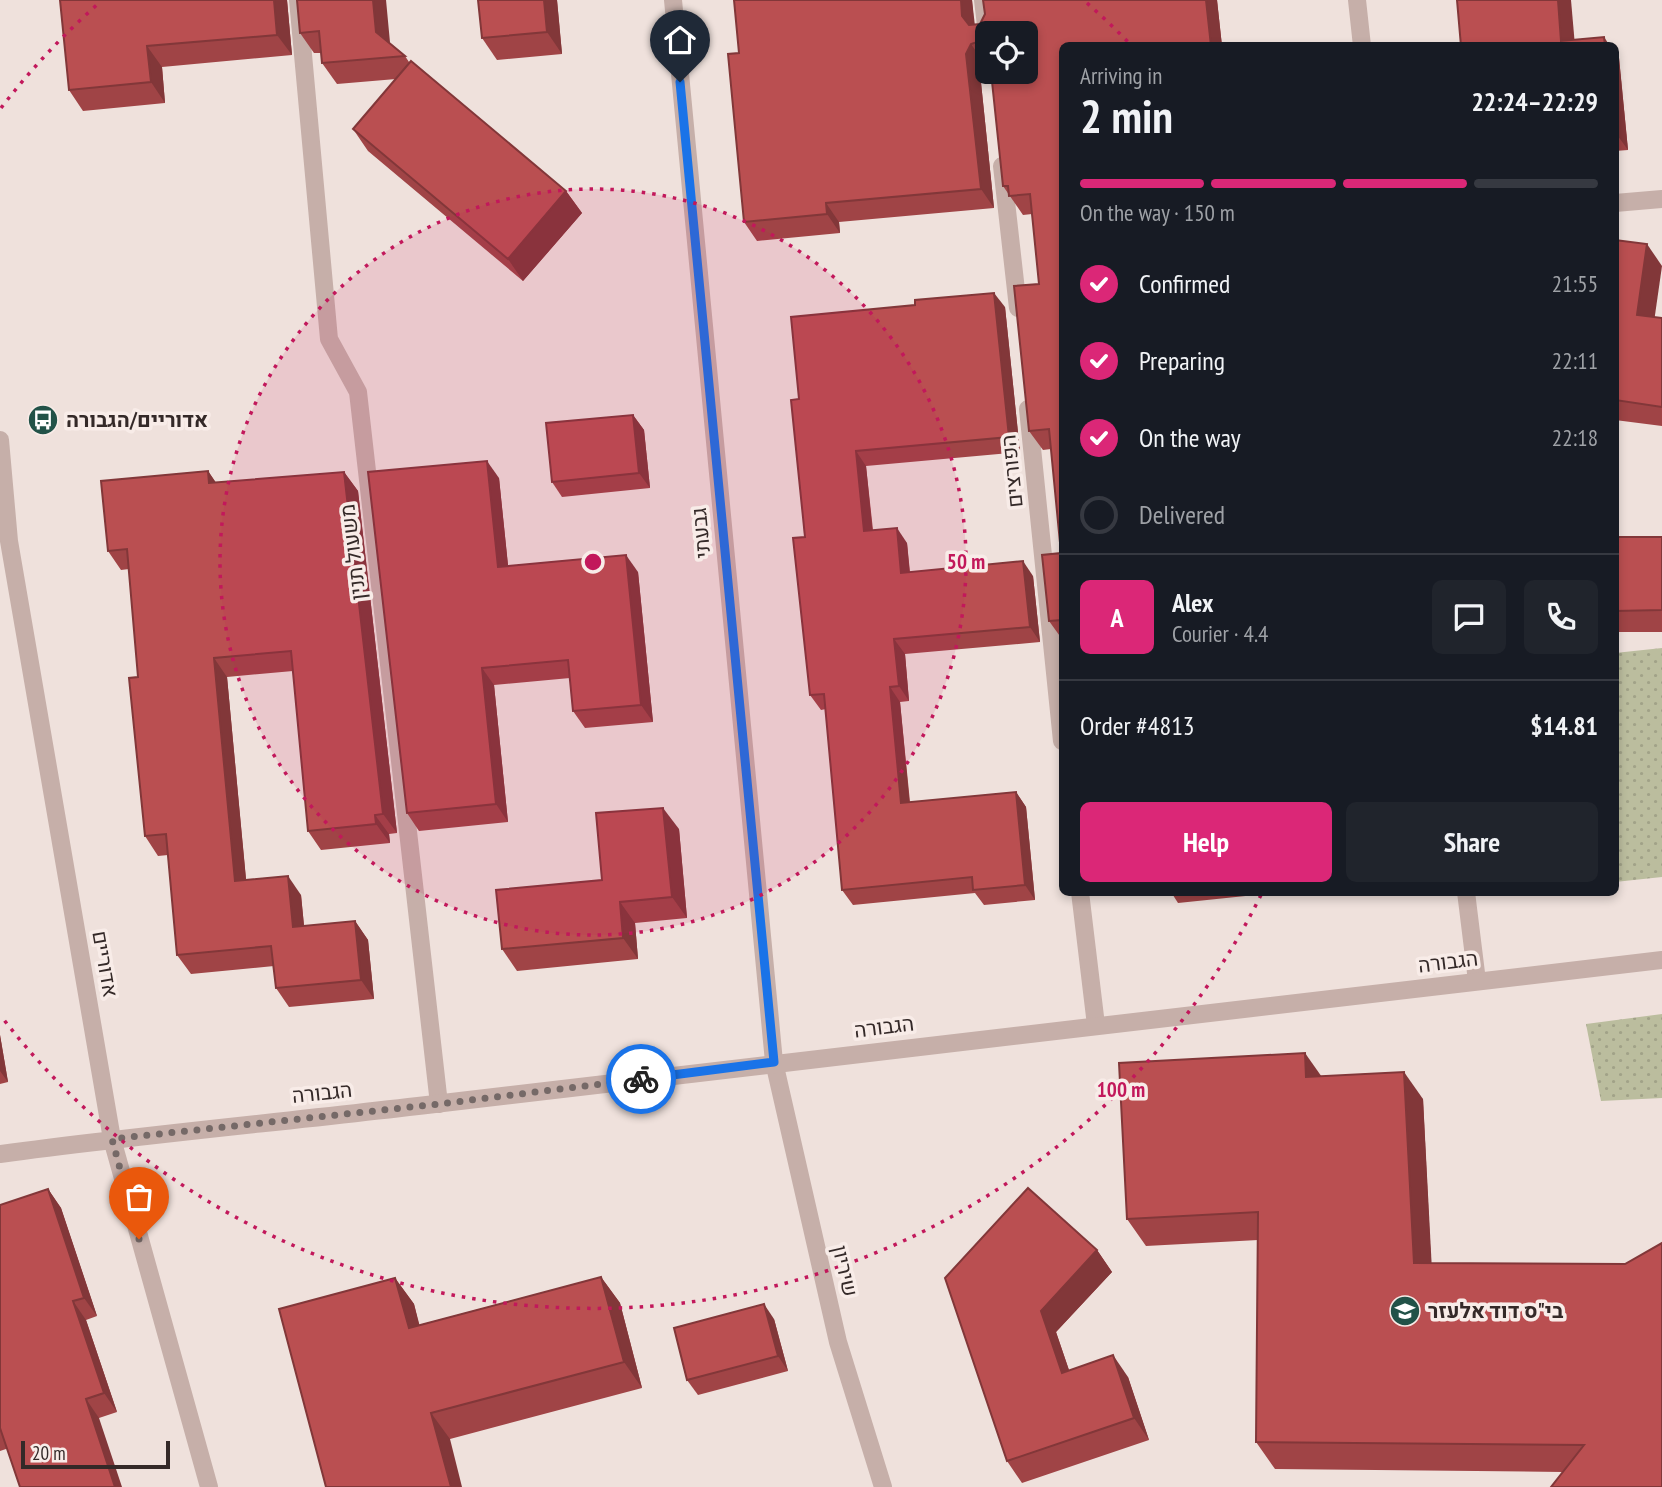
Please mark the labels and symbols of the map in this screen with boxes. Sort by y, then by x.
pin [650,10,710,82]
bus stop icon: אדוריים/הגבורה [26,403,60,437]
place label: אדוריים/הגבורה [66,406,208,433]
street label: הפורצים [994,433,1029,509]
street label: משעול תנין [333,502,372,602]
street label: גבעתי [685,507,716,560]
text: 50 m [947,548,985,575]
centre of rings [581,550,605,574]
street label: אדוריים [86,929,125,999]
street label: הגבורה [1416,944,1480,979]
street label: הגבורה [852,1009,916,1044]
courier [606,1044,676,1114]
street label: הגבורה [291,1076,353,1109]
text: 100 m [1097,1076,1145,1103]
pin [109,1167,169,1239]
street label: שיריון [826,1243,864,1299]
school or university icon: בי"ס דוד אלעזר [1388,1294,1422,1328]
place label: בי"ס דוד אלעזר [1428,1297,1564,1324]
scale bar [21,1438,170,1470]

